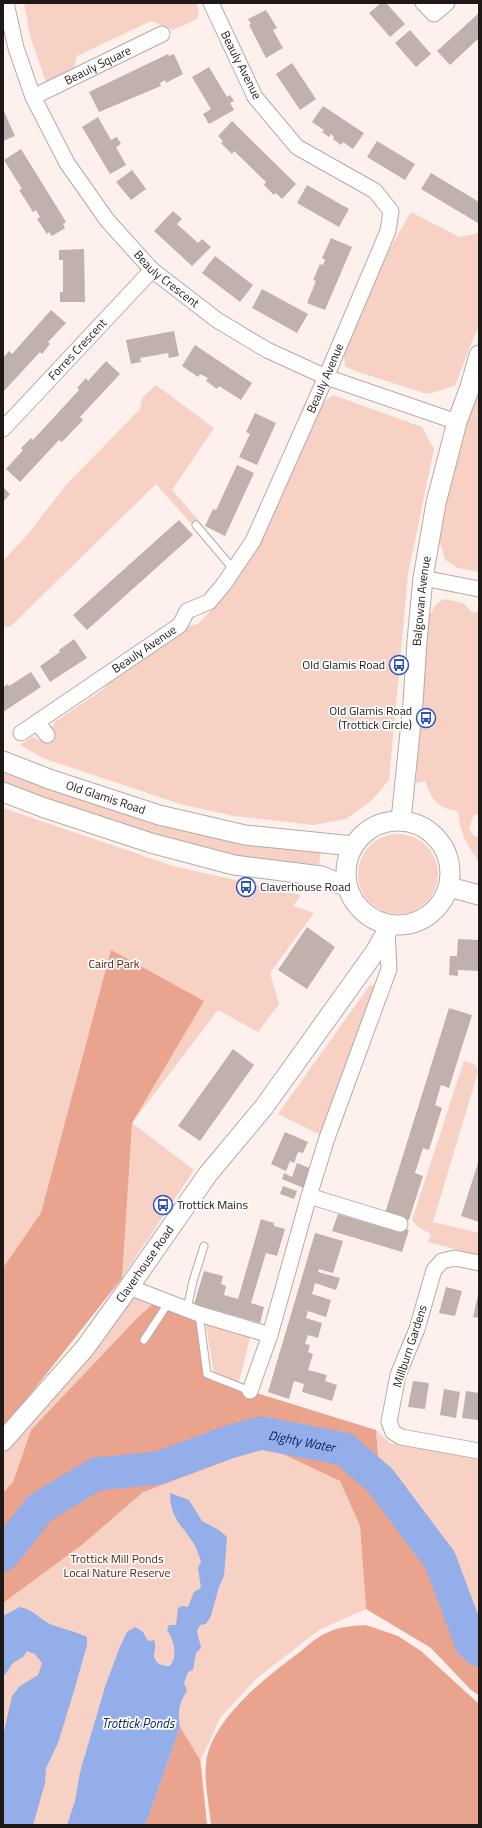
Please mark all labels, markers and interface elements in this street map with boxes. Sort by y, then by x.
street label: Beauly Avenue [216,27,267,102]
street label: Beauly Square [61,41,134,89]
street label: Beauly Crescent [129,246,204,313]
street label: Forres Crescent [43,313,112,384]
street label: Beauly Avenue [301,340,348,416]
street label: Balgowan Avenue [407,554,436,647]
street label: Beauly Avenue [108,620,180,678]
bus stop icon: Old Glamis Road [388,654,410,676]
place label: Old Glamis Road [302,655,385,674]
place label: Old Glamis Road (Trottick Circle) [329,701,412,734]
bus stop icon: Old Glamis Road (Trottick Circle) [415,707,437,729]
street label: Old Glamis Road [63,775,148,819]
bus stop icon: Claverhouse Road [235,876,257,898]
place label: Claverhouse Road [260,877,351,896]
park label: Caird Park [88,954,140,973]
bus stop icon: Trottick Mains [152,1194,174,1216]
place label: Trottick Mains [177,1195,248,1214]
street label: Claverhouse Road [111,1221,178,1306]
street label: Millburn Gardens [387,1302,432,1390]
water label: Dighty Water [267,1425,339,1457]
park label: Trottick Mill Ponds Local Nature Reserve [64,1549,170,1582]
water label: Trottick Ponds [102,1713,176,1733]

